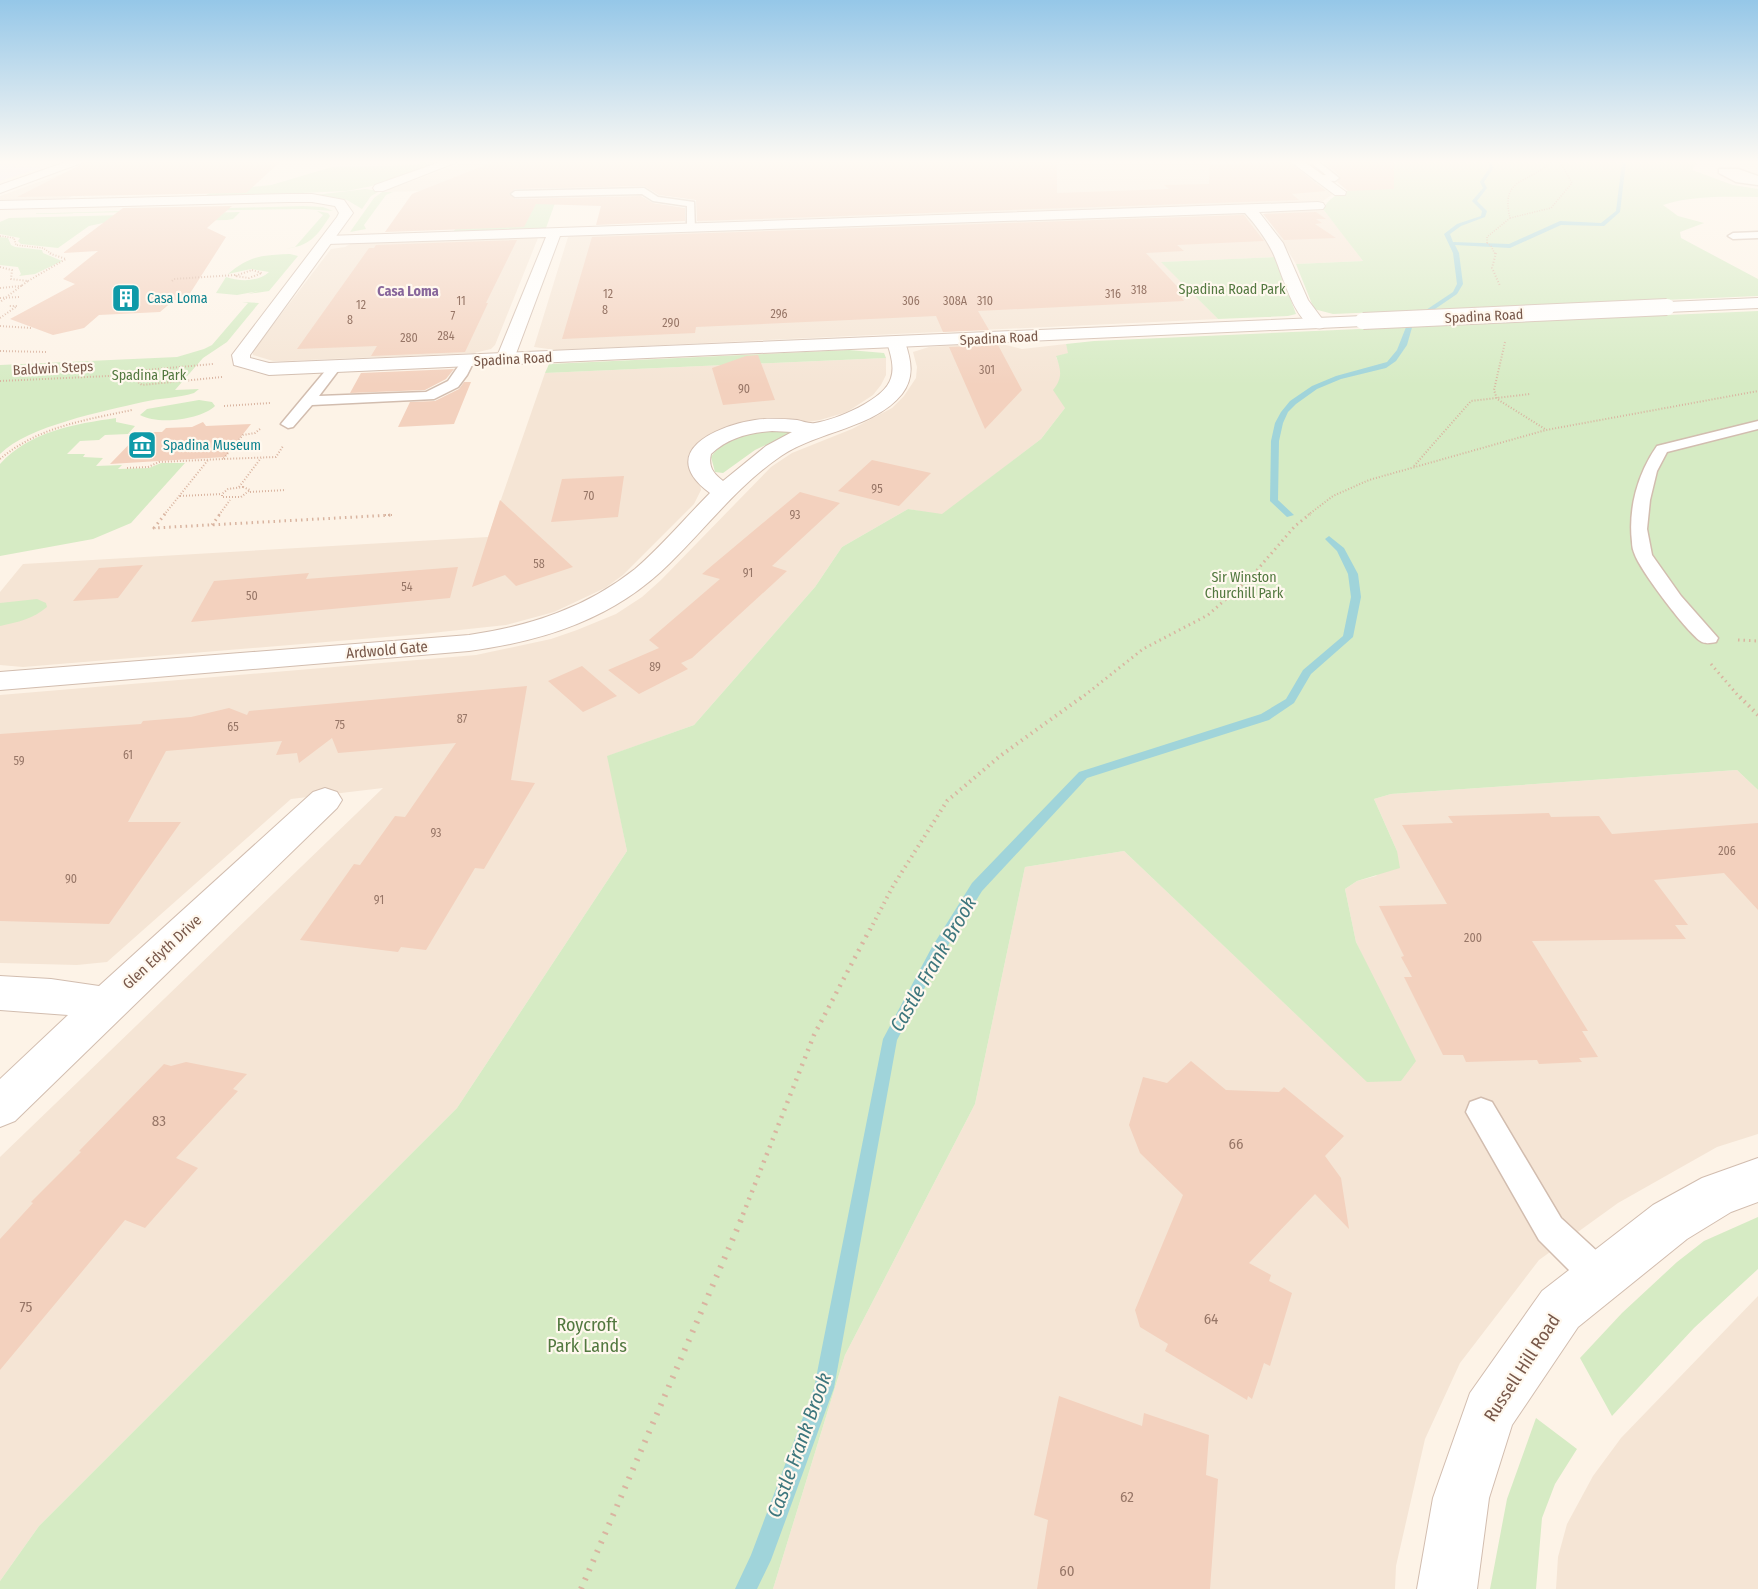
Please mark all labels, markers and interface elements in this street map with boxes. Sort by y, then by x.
park label: Spadina Road Park [1179,281,1286,298]
building icon: Casa Loma [110,282,142,314]
district label: Casa Loma [377,283,439,300]
house number: 318 [1131,283,1147,297]
house number: 12 [603,287,613,301]
house number: 316 [1105,287,1121,301]
place label: Casa Loma [147,290,208,307]
house number: 11 [456,294,466,308]
house number: 306 [902,294,920,308]
house number: 308A [943,294,968,308]
house number: 310 [977,294,993,308]
house number: 12 [356,298,366,312]
house number: 8 [602,303,608,317]
street label: Spadina Road [1444,306,1524,327]
house number: 296 [771,307,788,321]
house number: 7 [451,309,456,323]
house number: 8 [347,313,353,327]
house number: 290 [662,316,680,330]
street label: Spadina Road [959,328,1039,349]
house number: 284 [437,329,455,343]
house number: 280 [400,331,418,345]
street label: Spadina Road [473,349,553,370]
street label: Baldwin Steps [12,358,94,379]
house number: 301 [979,363,995,377]
park label: Spadina Park [112,367,187,384]
house number: 90 [738,382,750,396]
museum icon: Spadina Museum [126,429,158,461]
place label: Spadina Museum [163,437,261,454]
house number: 95 [871,482,883,496]
house number: 70 [584,489,594,503]
house number: 93 [789,508,801,522]
house number: 58 [533,557,545,571]
house number: 91 [743,566,753,580]
park label: Sir Winston Churchill Park [1205,569,1284,602]
house number: 54 [401,580,413,594]
house number: 50 [246,589,258,603]
street label: Ardwold Gate [345,637,429,663]
house number: 89 [649,660,661,674]
house number: 87 [457,712,467,726]
house number: 75 [335,718,346,732]
house number: 65 [227,720,239,734]
house number: 61 [123,748,133,762]
house number: 59 [13,754,25,768]
house number: 93 [430,826,442,840]
house number: 206 [1718,844,1736,858]
house number: 90 [65,872,77,886]
water label: Castle Frank Brook [885,892,981,1036]
house number: 91 [374,893,384,907]
street label: Glen Edyth Drive [119,911,205,993]
house number: 200 [1464,931,1482,945]
house number: 83 [152,1112,166,1130]
house number: 66 [1229,1135,1243,1153]
house number: 75 [20,1298,32,1316]
house number: 64 [1204,1310,1218,1328]
street label: Russell Hill Road [1479,1310,1565,1426]
park label: Roycroft Park Lands [547,1314,627,1357]
water label: Castle Frank Brook [762,1369,836,1521]
house number: 62 [1120,1488,1134,1506]
house number: 60 [1059,1562,1075,1580]

